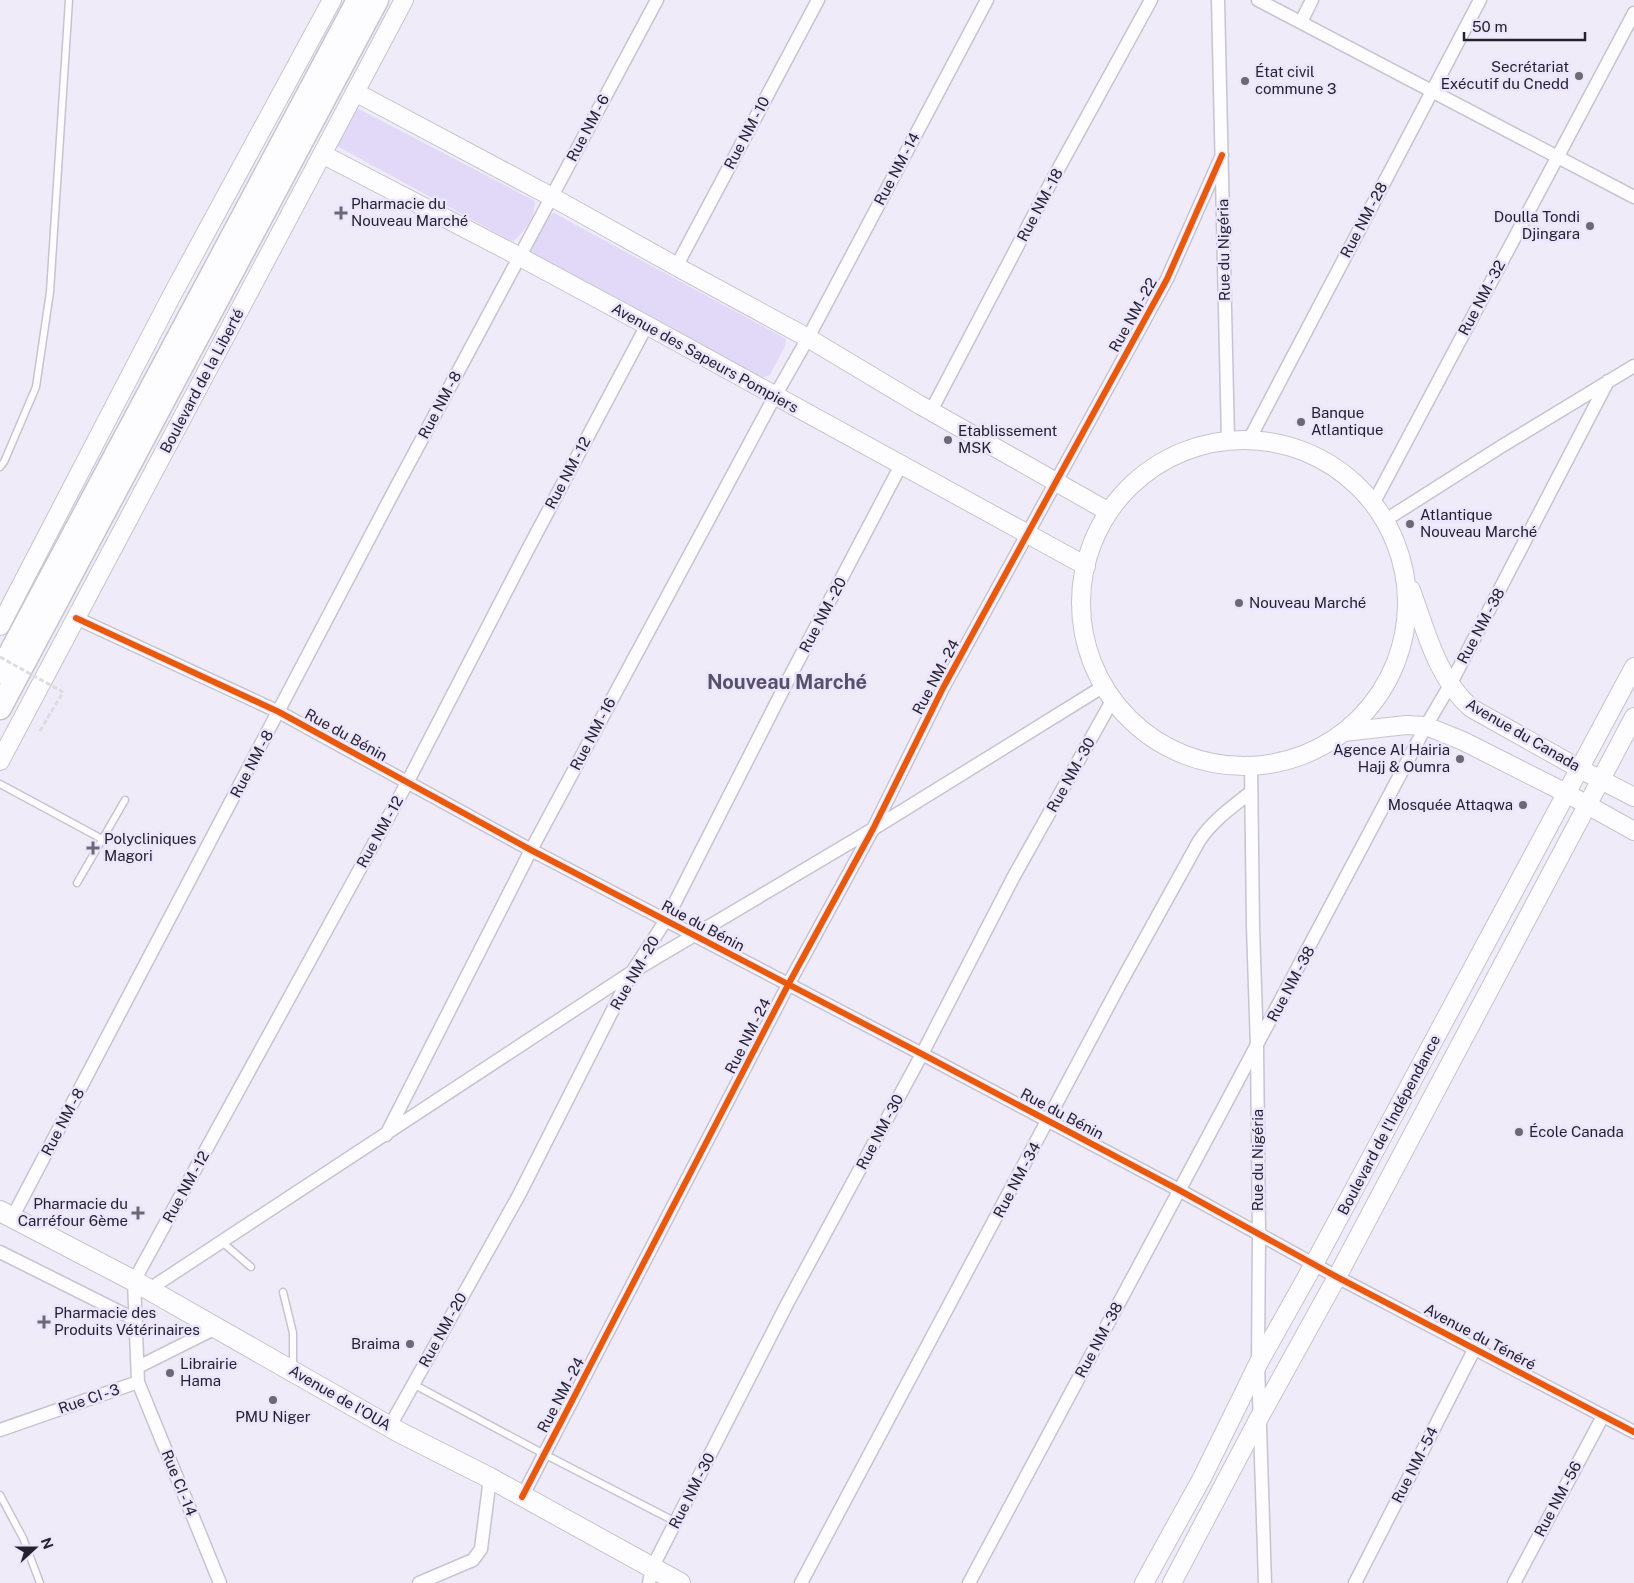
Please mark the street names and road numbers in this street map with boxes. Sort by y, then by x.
street label: Rue NM - 6 [563,91,612,164]
street label: Rue NM - 10 [720,94,773,172]
street label: Rue NM - 14 [870,130,923,208]
street label: Rue NM - 18 [1013,165,1066,244]
street label: Rue NM - 28 [1337,179,1391,260]
street label: Rue du Nigéria [1214,199,1233,301]
street label: Rue NM - 32 [1455,257,1508,338]
street label: Rue NM - 22 [1105,275,1160,355]
street label: Avenue des Sapeurs Pompiers [609,299,801,416]
street label: Boulevard de la Liberté [156,306,247,456]
street label: Rue NM - 8 [415,368,464,441]
street label: Rue NM - 12 [541,434,594,512]
street label: Rue NM - 20 [796,574,849,655]
street label: Rue NM - 38 [1454,585,1508,667]
street label: Rue NM - 24 [909,636,962,717]
street label: Rue NM - 16 [566,695,619,773]
street label: Avenue du Canada [1463,695,1583,774]
street label: Rue du Bénin [302,705,390,764]
street label: Rue NM - 8 [227,727,276,800]
street label: Rue NM - 30 [1043,734,1098,815]
street label: Rue NM - 12 [353,793,406,871]
street label: Rue du Bénin [659,897,748,955]
street label: Rue NM - 20 [607,933,663,1013]
street label: Rue NM - 38 [1264,943,1318,1025]
street label: Rue NM - 24 [721,995,774,1076]
street label: Boulevard de l'Indépendance [1334,1032,1443,1218]
street label: Rue NM - 8 [38,1085,87,1158]
street label: Rue du Bénin [1018,1085,1107,1143]
street label: Rue NM - 30 [853,1091,906,1172]
street label: Rue du Nigéria [1249,1109,1266,1211]
street label: Rue NM - 34 [990,1139,1044,1220]
street label: Rue NM - 12 [159,1148,212,1226]
street label: Rue NM - 20 [415,1290,470,1370]
street label: Rue NM - 38 [1072,1299,1126,1381]
street label: Avenue du Ténéré [1422,1300,1539,1373]
street label: Rue NM - 24 [534,1354,587,1435]
street label: Avenue de l'OUA [286,1361,395,1434]
street label: Rue CI - 3 [56,1380,122,1417]
street label: Rue NM - 54 [1388,1424,1441,1506]
street label: Rue CI - 14 [159,1447,200,1518]
street label: Rue NM - 30 [665,1450,718,1531]
street label: Rue NM - 56 [1531,1458,1585,1539]

